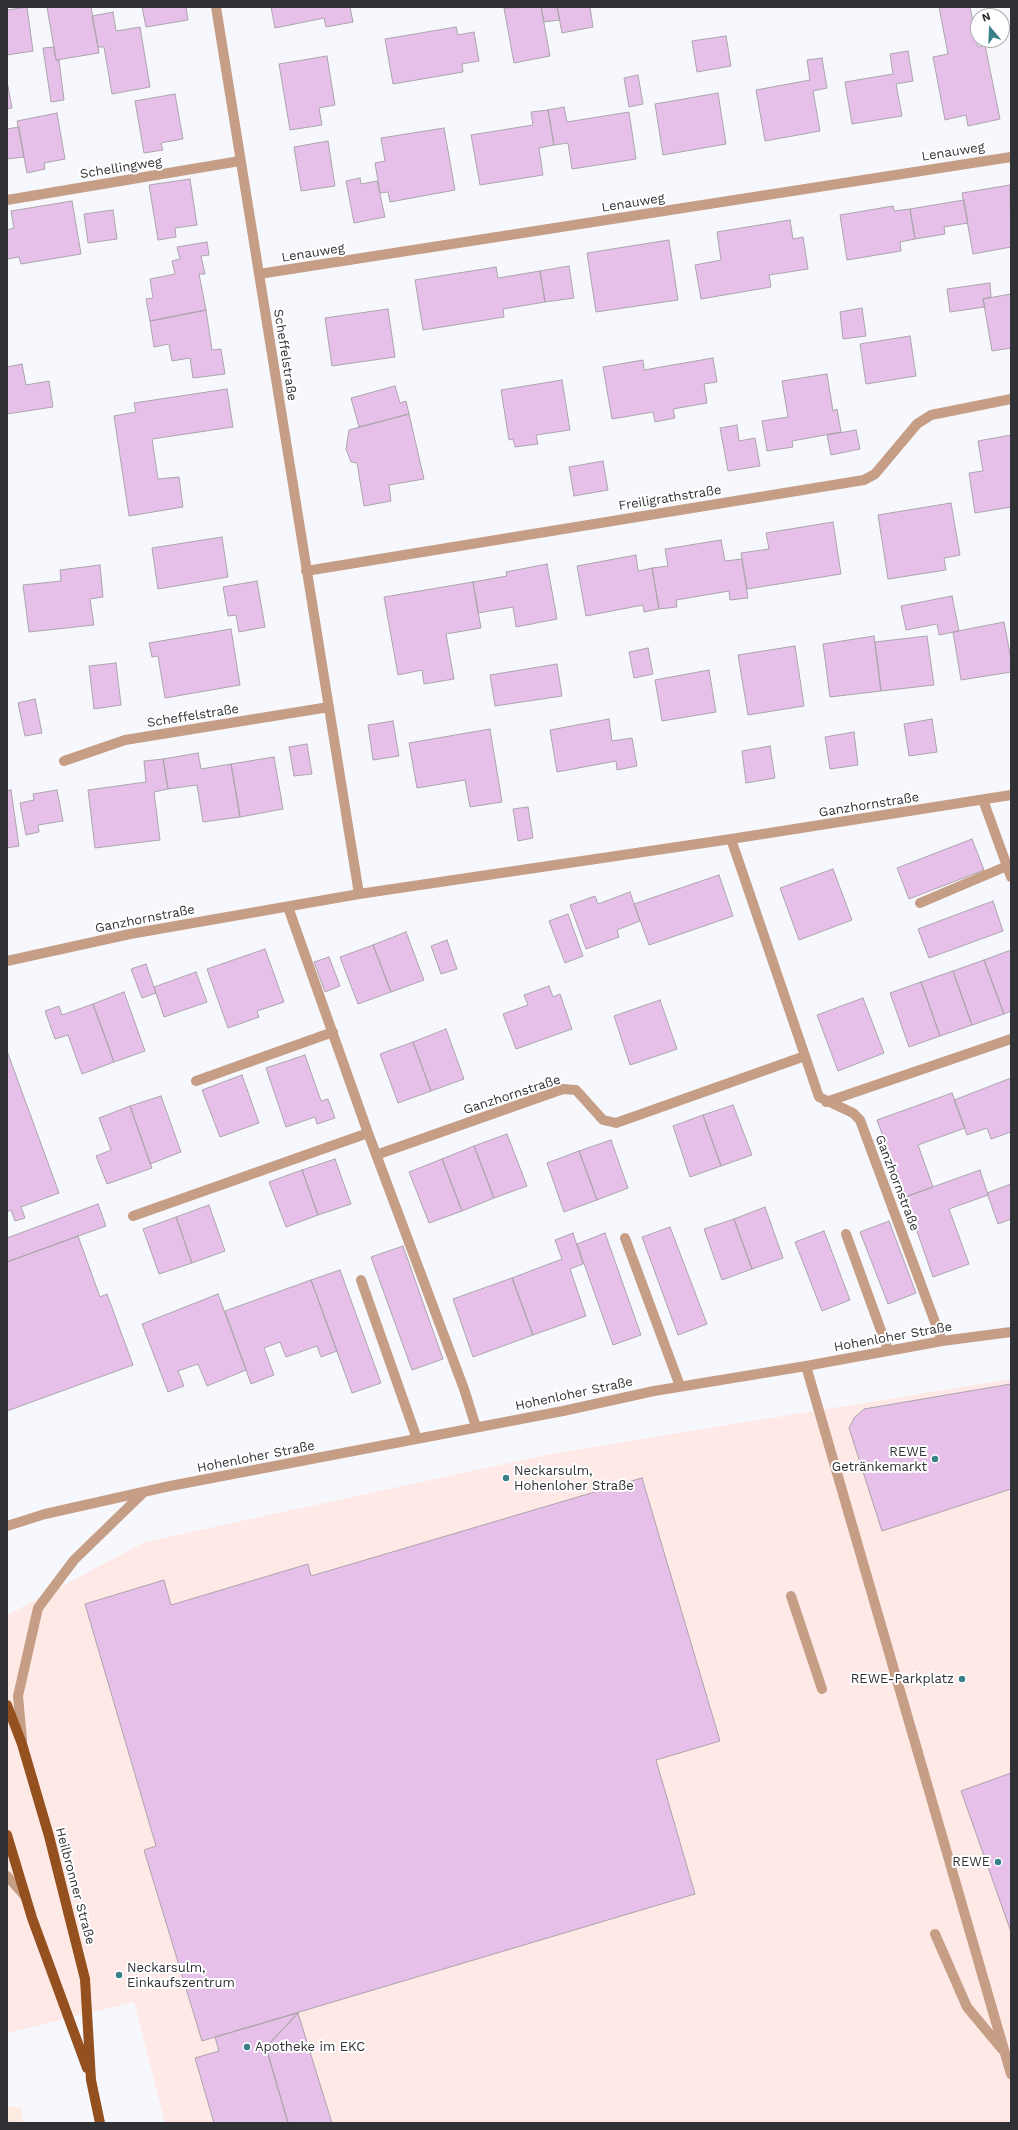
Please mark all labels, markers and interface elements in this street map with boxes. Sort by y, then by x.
north arrow [970,8,1010,48]
text: N [980,10,992,25]
street label: Lenauweg [920,139,986,165]
street label: Schellingweg [79,154,163,182]
street label: Lenauweg [600,190,666,216]
street label: Lenauweg [280,240,346,266]
street label: Scheffelstraße [270,308,300,402]
street label: Freiligrathstraße [618,482,722,514]
street label: Scheffelstraße [146,701,240,731]
street label: Ganzhornstraße [818,789,920,821]
street label: Ganzhornstraße [94,902,196,936]
street label: Ganzhornstraße [461,1072,563,1118]
street label: Ganzhornstraße [872,1133,922,1233]
street label: Hohenloher Straße [833,1319,953,1355]
street label: Hohenloher Straße [514,1374,634,1414]
street label: Hohenloher Straße [196,1438,316,1476]
place label: REWE Getränkemarkt [832,1444,927,1475]
marker: REWE Getränkemarkt [930,1454,940,1464]
place label: Neckarsulm, Hohenloher Straße [514,1463,634,1494]
marker: Neckarsulm, Hohenloher Straße [501,1473,511,1483]
place label: REWE-Parkplatz [851,1671,954,1687]
marker: REWE-Parkplatz [957,1674,967,1684]
street label: Heilbronner Straße [52,1826,98,1946]
place label: REWE [952,1854,990,1870]
marker: REWE [993,1857,1003,1867]
place label: Neckarsulm, Einkaufszentrum [127,1960,235,1991]
marker: Neckarsulm, Einkaufszentrum [114,1970,124,1980]
place label: Apotheke im EKC [255,2039,365,2055]
marker: Apotheke im EKC [242,2042,252,2052]

